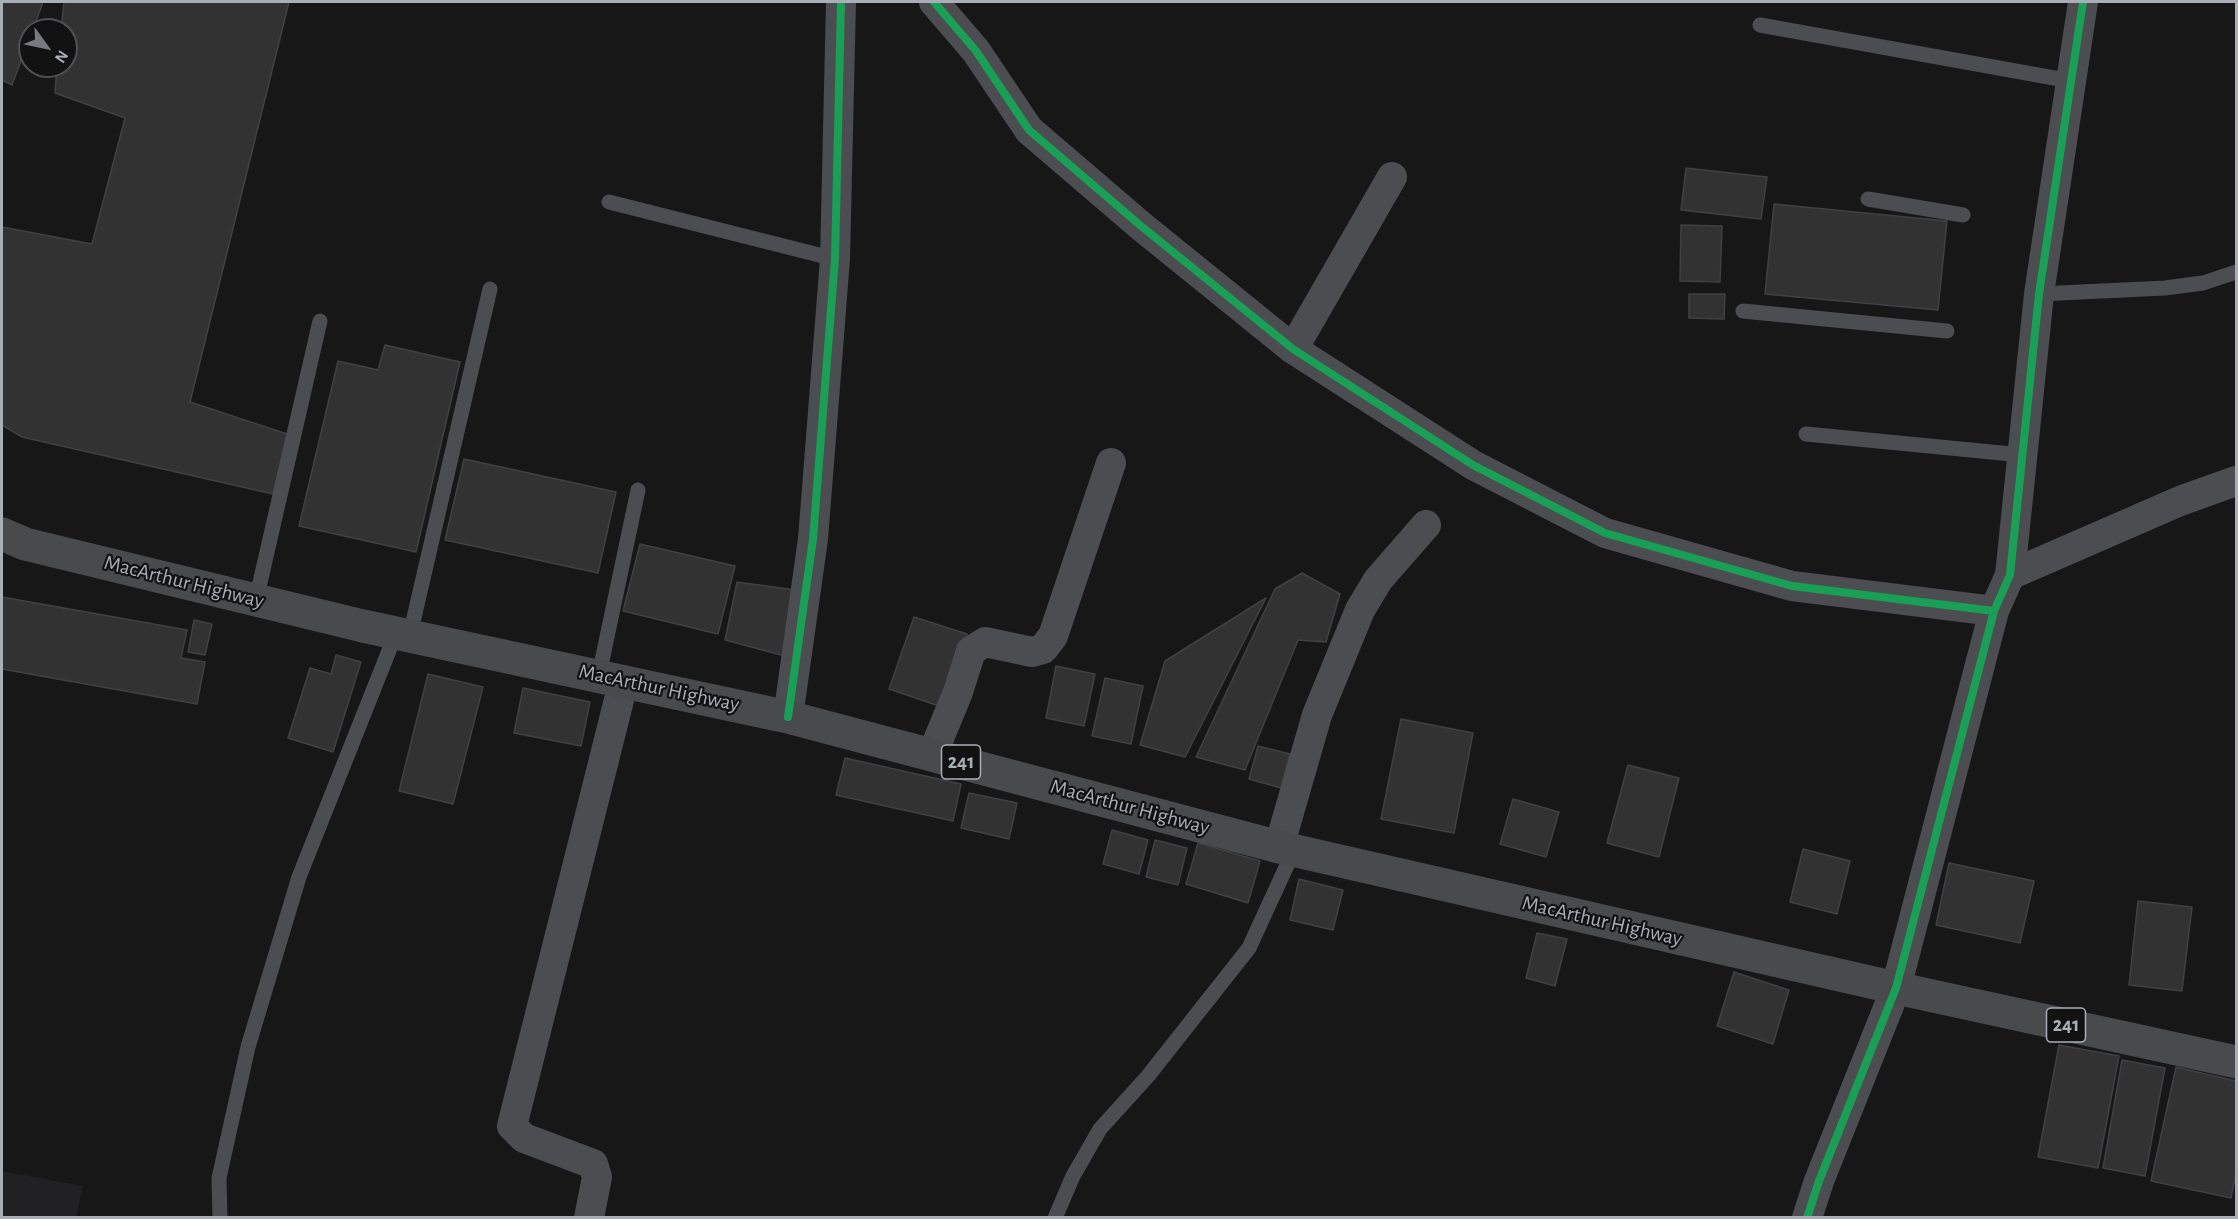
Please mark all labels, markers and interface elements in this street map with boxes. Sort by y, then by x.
north arrow [18,18,78,78]
text: N [52,48,71,66]
street label: MacArthur Highway [102,550,266,614]
street label: MacArthur Highway [576,659,742,717]
road number: 241 [942,745,980,779]
street label: MacArthur Highway [1048,774,1212,840]
street label: MacArthur Highway [1519,890,1685,952]
road number: 241 [2046,1008,2086,1042]

